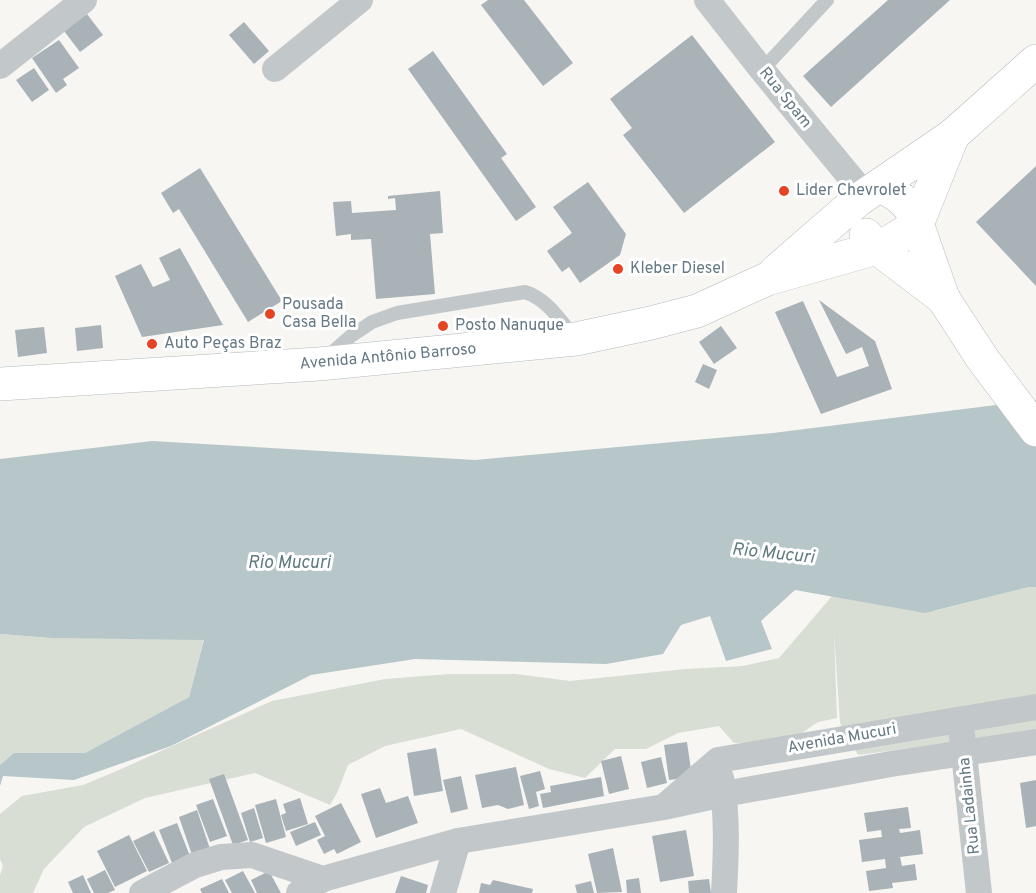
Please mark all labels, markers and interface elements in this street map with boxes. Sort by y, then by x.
street label: Rua Spam [754,63,816,133]
place label: Lider Chevrolet [796,181,906,201]
marker: Lider Chevrolet [777,184,791,198]
place label: Kleber Diesel [630,259,725,279]
marker: Kleber Diesel [611,262,625,276]
place label: Pousada Casa Bella [282,295,356,333]
marker: Pousada Casa Bella [263,307,277,321]
place label: Posto Nanuque [455,316,564,336]
marker: Posto Nanuque [436,319,450,333]
place label: Auto Peças Braz [164,334,282,354]
marker: Auto Peças Braz [145,337,159,351]
street label: Avenida Antônio Barroso [299,339,477,375]
water label: Rio Mucuri [731,538,817,570]
water label: Rio Mucuri [248,552,332,575]
street label: Avenida Mucuri [786,720,898,758]
street label: Rua Ladainha [955,757,985,855]

